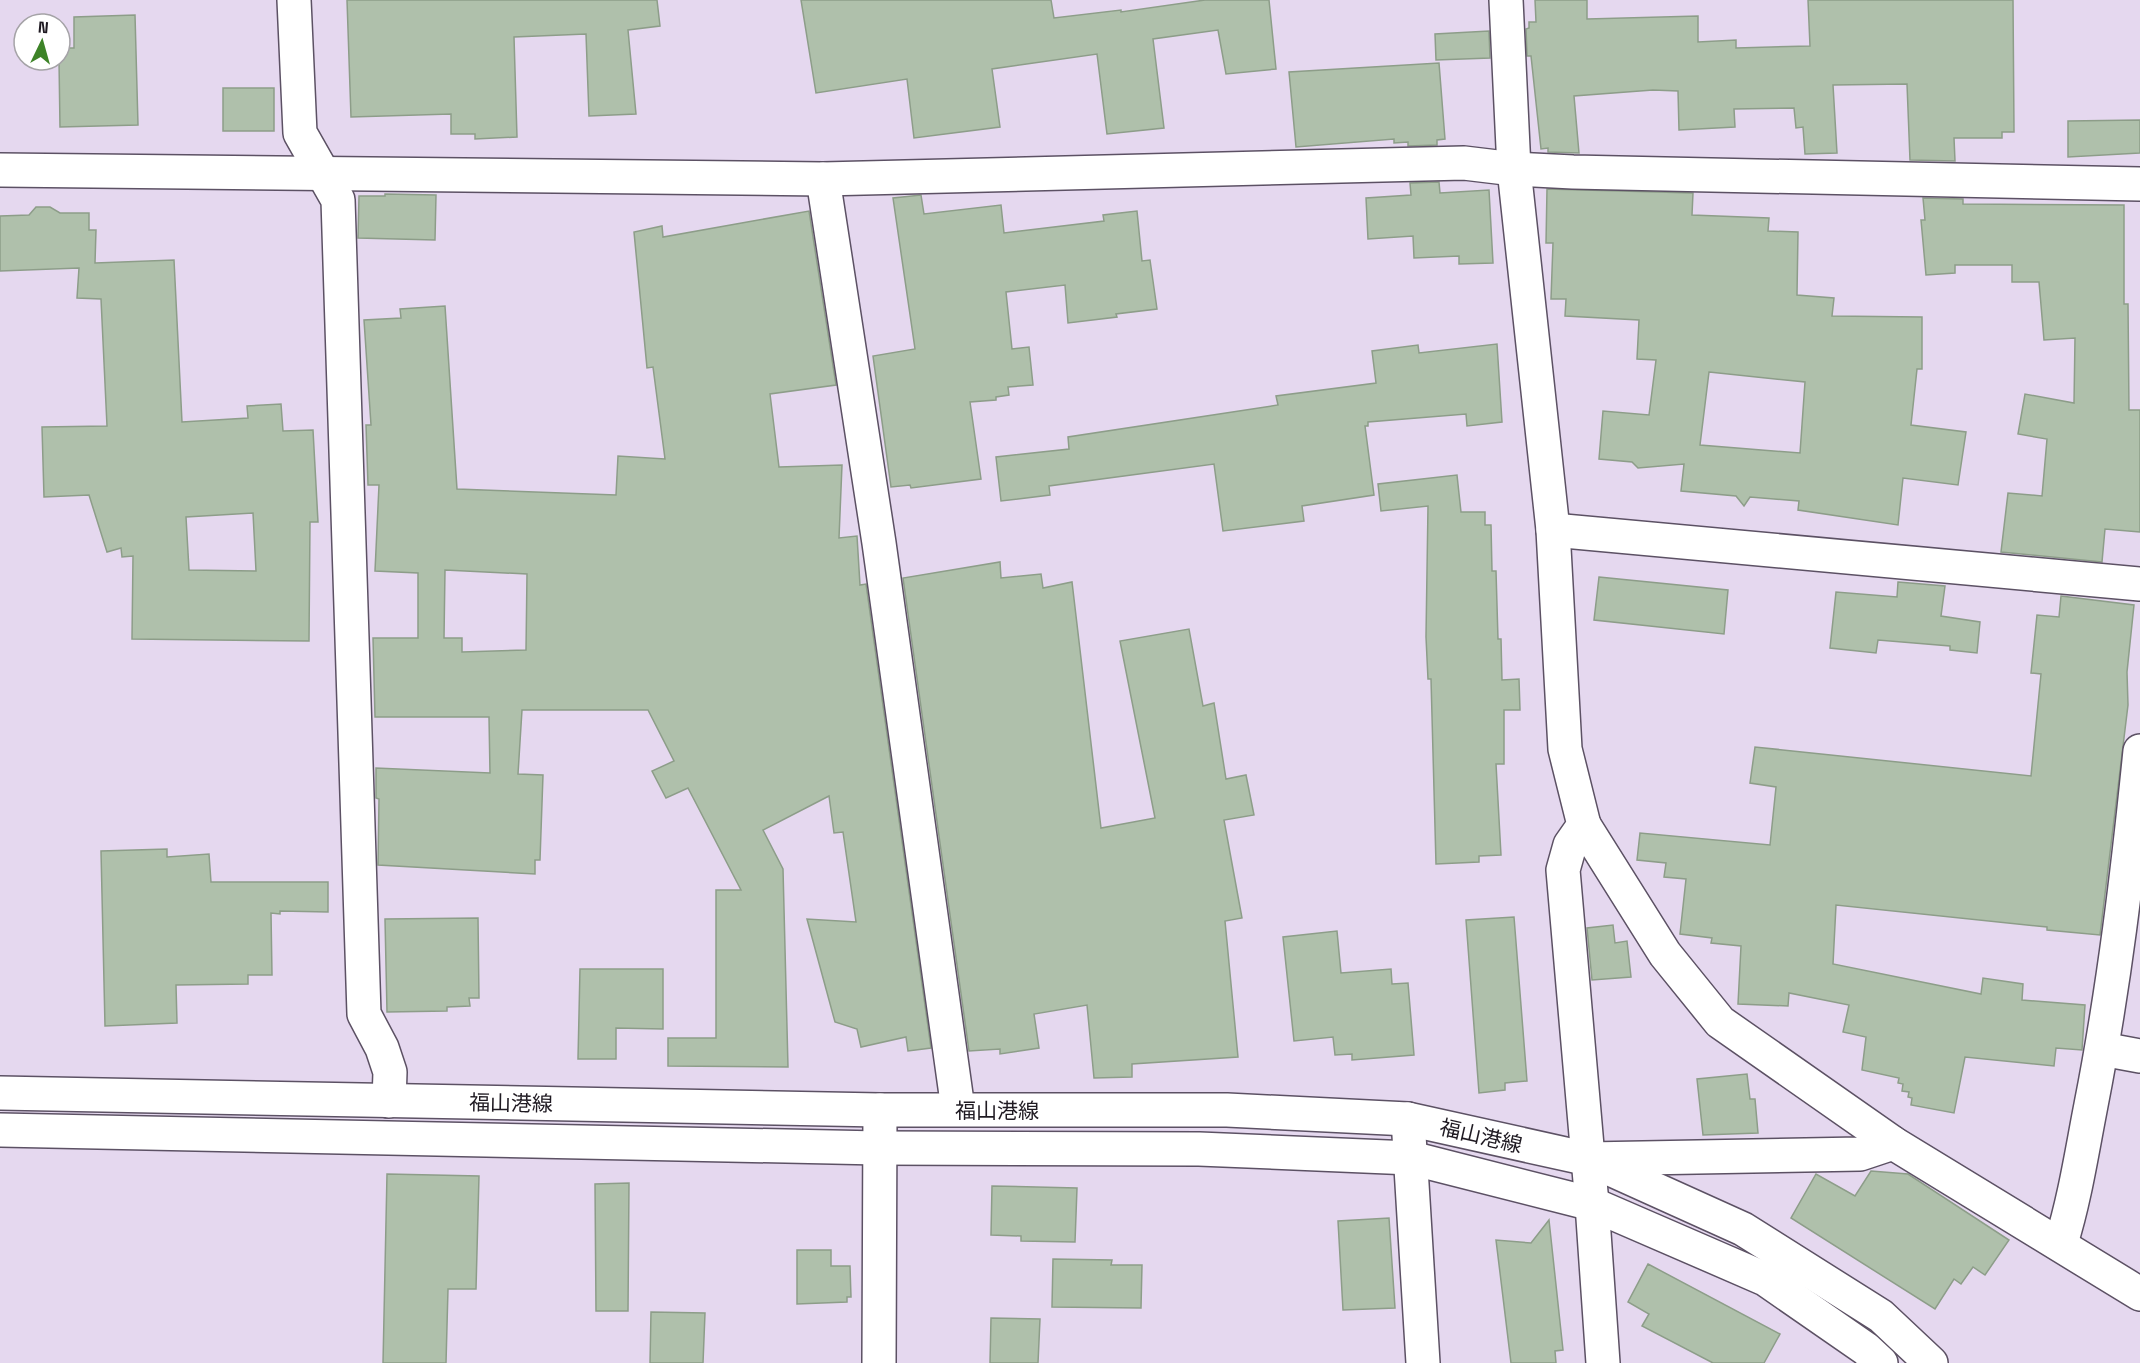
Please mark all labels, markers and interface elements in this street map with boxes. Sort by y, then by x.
north arrow [12,12,72,72]
text: N [37,17,50,38]
street label: 福山港線 [469,1089,553,1117]
street label: 福山港線 [955,1097,1039,1124]
street label: 福山港線 [1437,1113,1525,1159]

